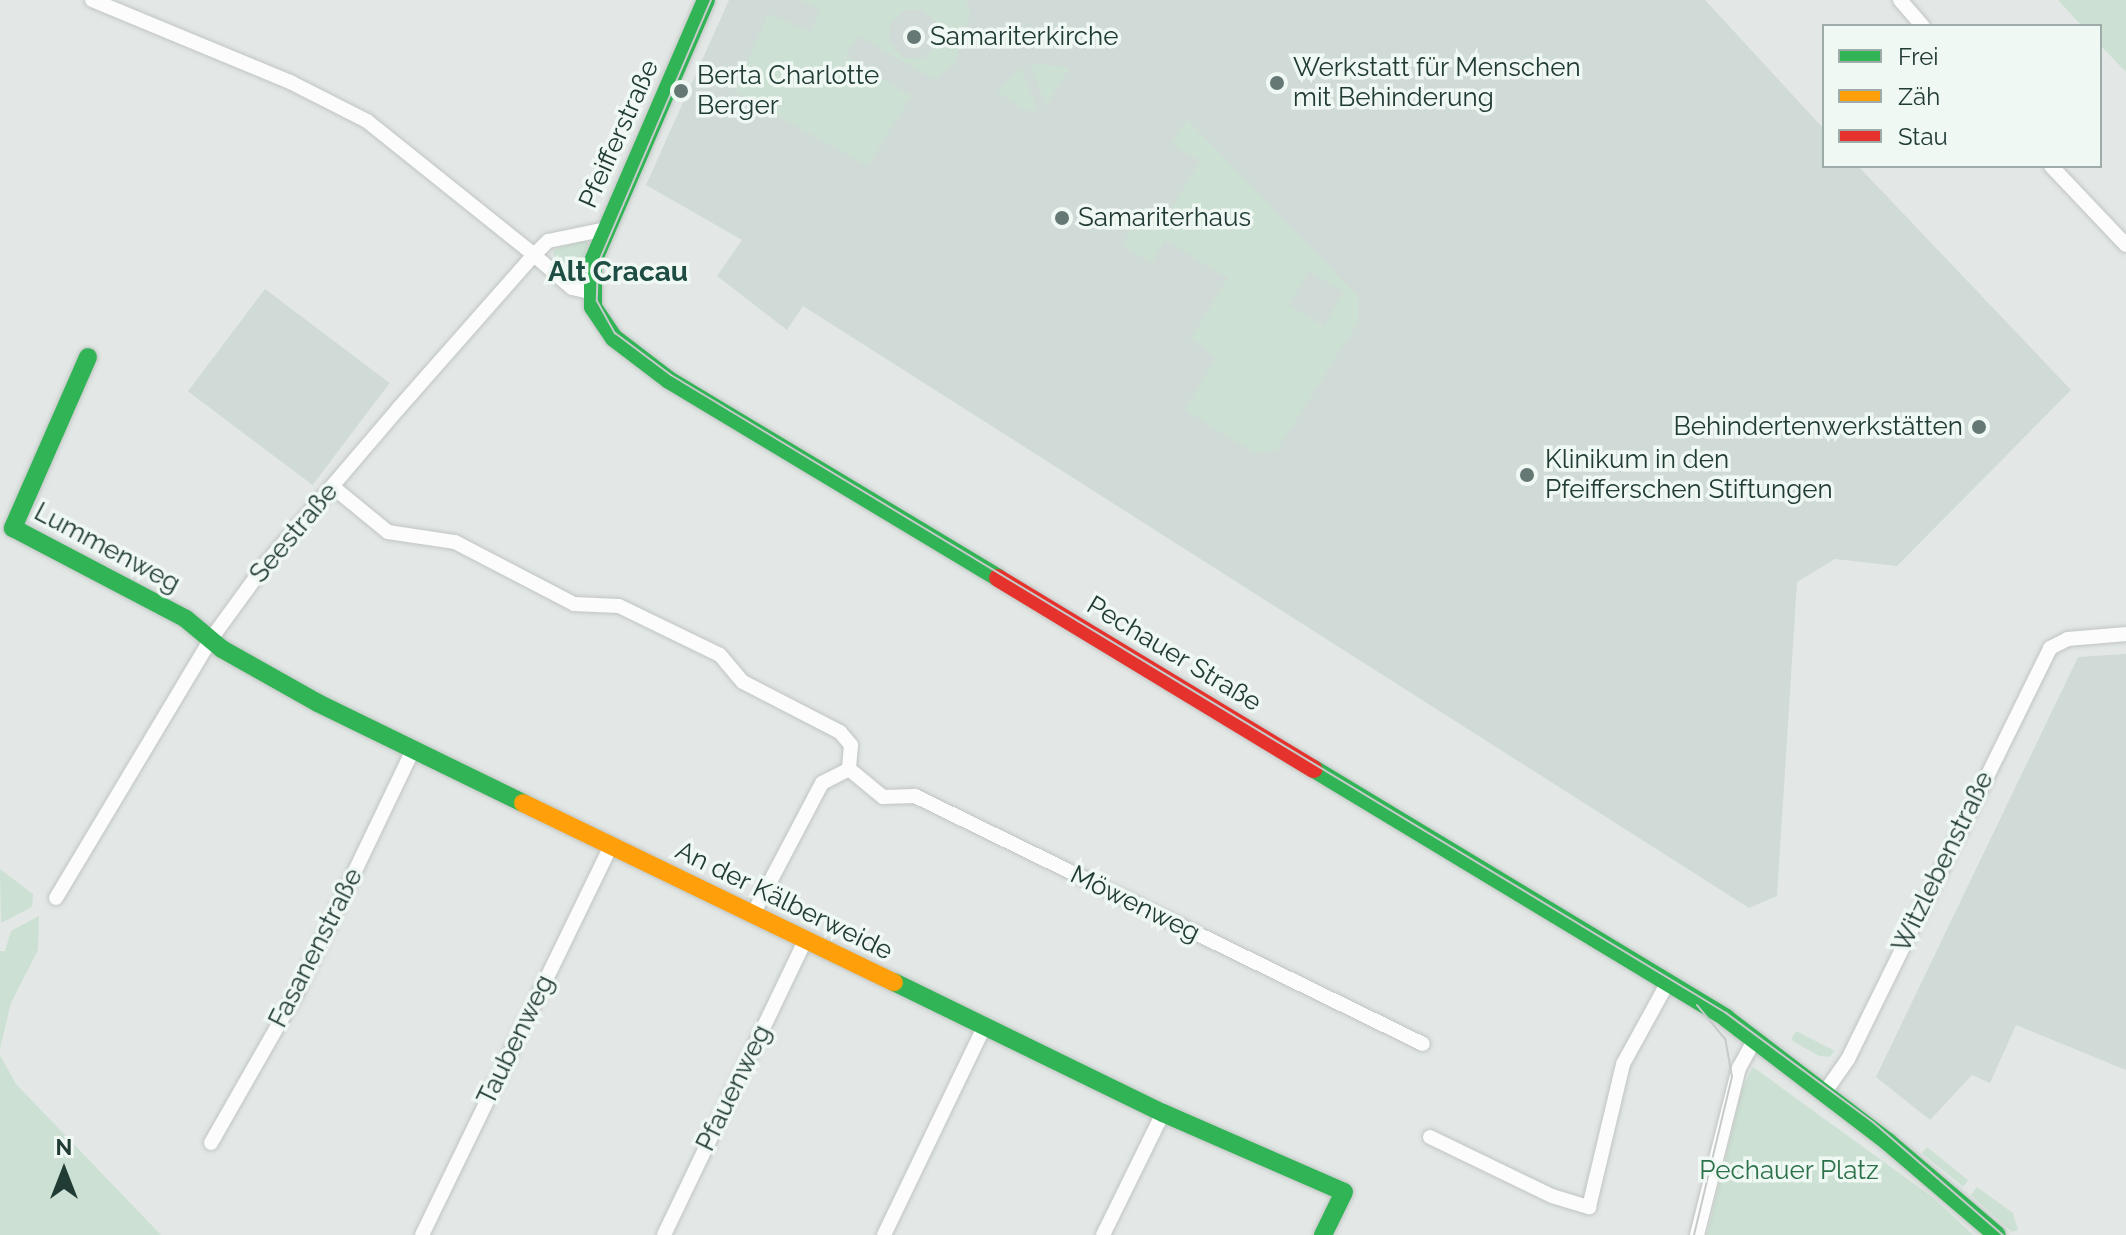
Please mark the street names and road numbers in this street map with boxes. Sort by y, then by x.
street label: Pfeifferstraße [573,55,665,213]
street label: Seestraße [243,477,345,589]
street label: Lummenweg [29,497,185,599]
street label: Pechauer Straße [1081,590,1267,718]
street label: Witzlebenstraße [1886,767,2000,957]
street label: An der Kälberweide [670,835,898,967]
street label: Möwenweg [1065,859,1205,949]
street label: Fasanenstraße [263,863,369,1033]
street label: Taubenweg [471,970,561,1110]
street label: Pfauenweg [690,1020,778,1156]

